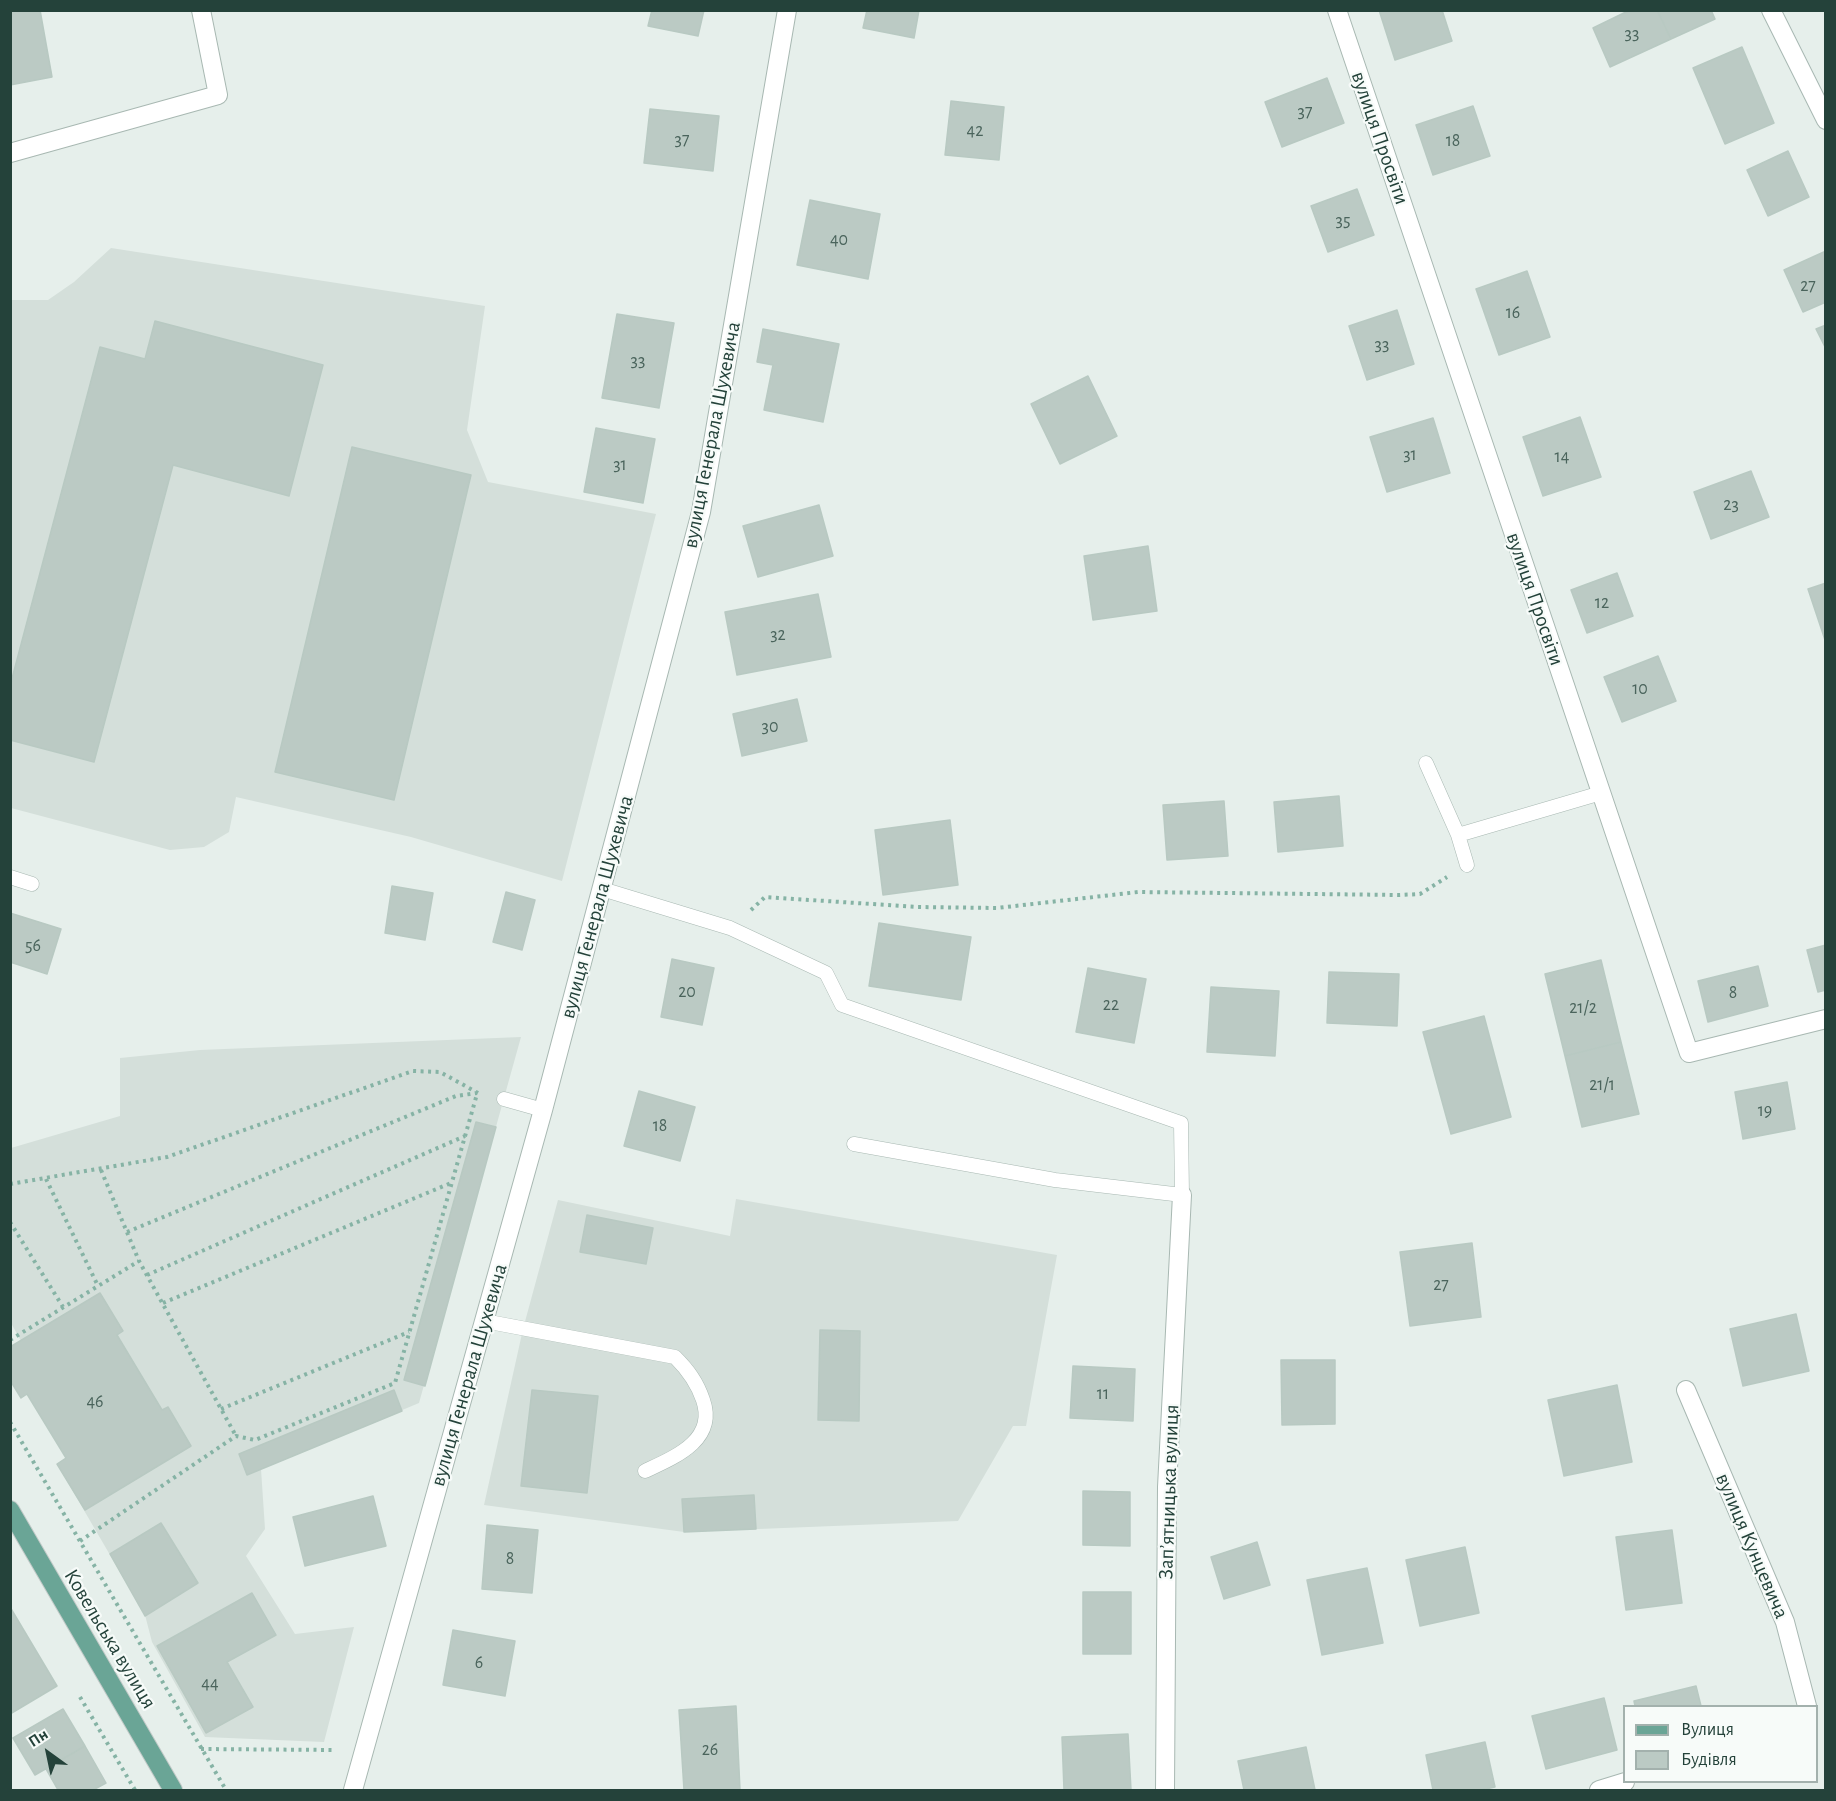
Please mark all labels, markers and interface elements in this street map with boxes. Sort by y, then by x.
house number: 33 [1625,23,1639,45]
street label: вулиця Просвіти [1345,68,1415,208]
house number: 37 [1298,101,1312,123]
house number: 42 [967,120,983,142]
house number: 37 [675,129,689,151]
house number: 18 [1446,130,1460,152]
house number: 35 [1336,210,1350,232]
house number: 40 [830,229,848,251]
house number: 27 [1800,275,1816,297]
house number: 16 [1506,302,1520,324]
street label: вулиця Генерала Шухевича [678,320,746,550]
house number: 33 [1375,334,1389,356]
house number: 33 [631,350,645,372]
house number: 31 [1403,444,1417,466]
house number: 14 [1555,446,1569,468]
house number: 31 [613,454,627,476]
house number: 23 [1723,494,1739,516]
street label: вулиця Просвіти [1500,529,1570,669]
house number: 12 [1595,592,1609,614]
house number: 32 [770,624,786,646]
house number: 10 [1632,678,1648,700]
house number: 30 [762,716,778,738]
street label: вулиця Генерала Шухевича [555,793,639,1021]
house number: 56 [25,935,41,957]
house number: 20 [678,981,696,1003]
house number: 8 [1729,982,1737,1004]
house number: 22 [1103,994,1119,1016]
house number: 21/2 [1569,997,1597,1019]
house number: 21/1 [1589,1074,1615,1096]
house number: 19 [1758,1100,1772,1122]
house number: 18 [653,1115,667,1137]
street label: вулиця Генерала Шухевича [425,1261,513,1489]
house number: 27 [1433,1274,1449,1296]
house number: 11 [1097,1383,1109,1405]
house number: 46 [86,1391,104,1413]
street label: Запʼятницька вулиця [1153,1404,1185,1580]
street label: вулиця Кунцевича [1710,1469,1794,1623]
house number: 8 [506,1548,514,1570]
street label: Ковельська вулиця [58,1565,162,1713]
house number: 6 [475,1652,483,1674]
house number: 44 [201,1673,219,1695]
legend [1623,1705,1818,1783]
text: Вулиця [1681,1721,1734,1739]
north arrow [18,1723,78,1783]
text: Пн [26,1726,51,1750]
house number: 26 [702,1739,718,1761]
text: Будівля [1681,1751,1737,1769]

